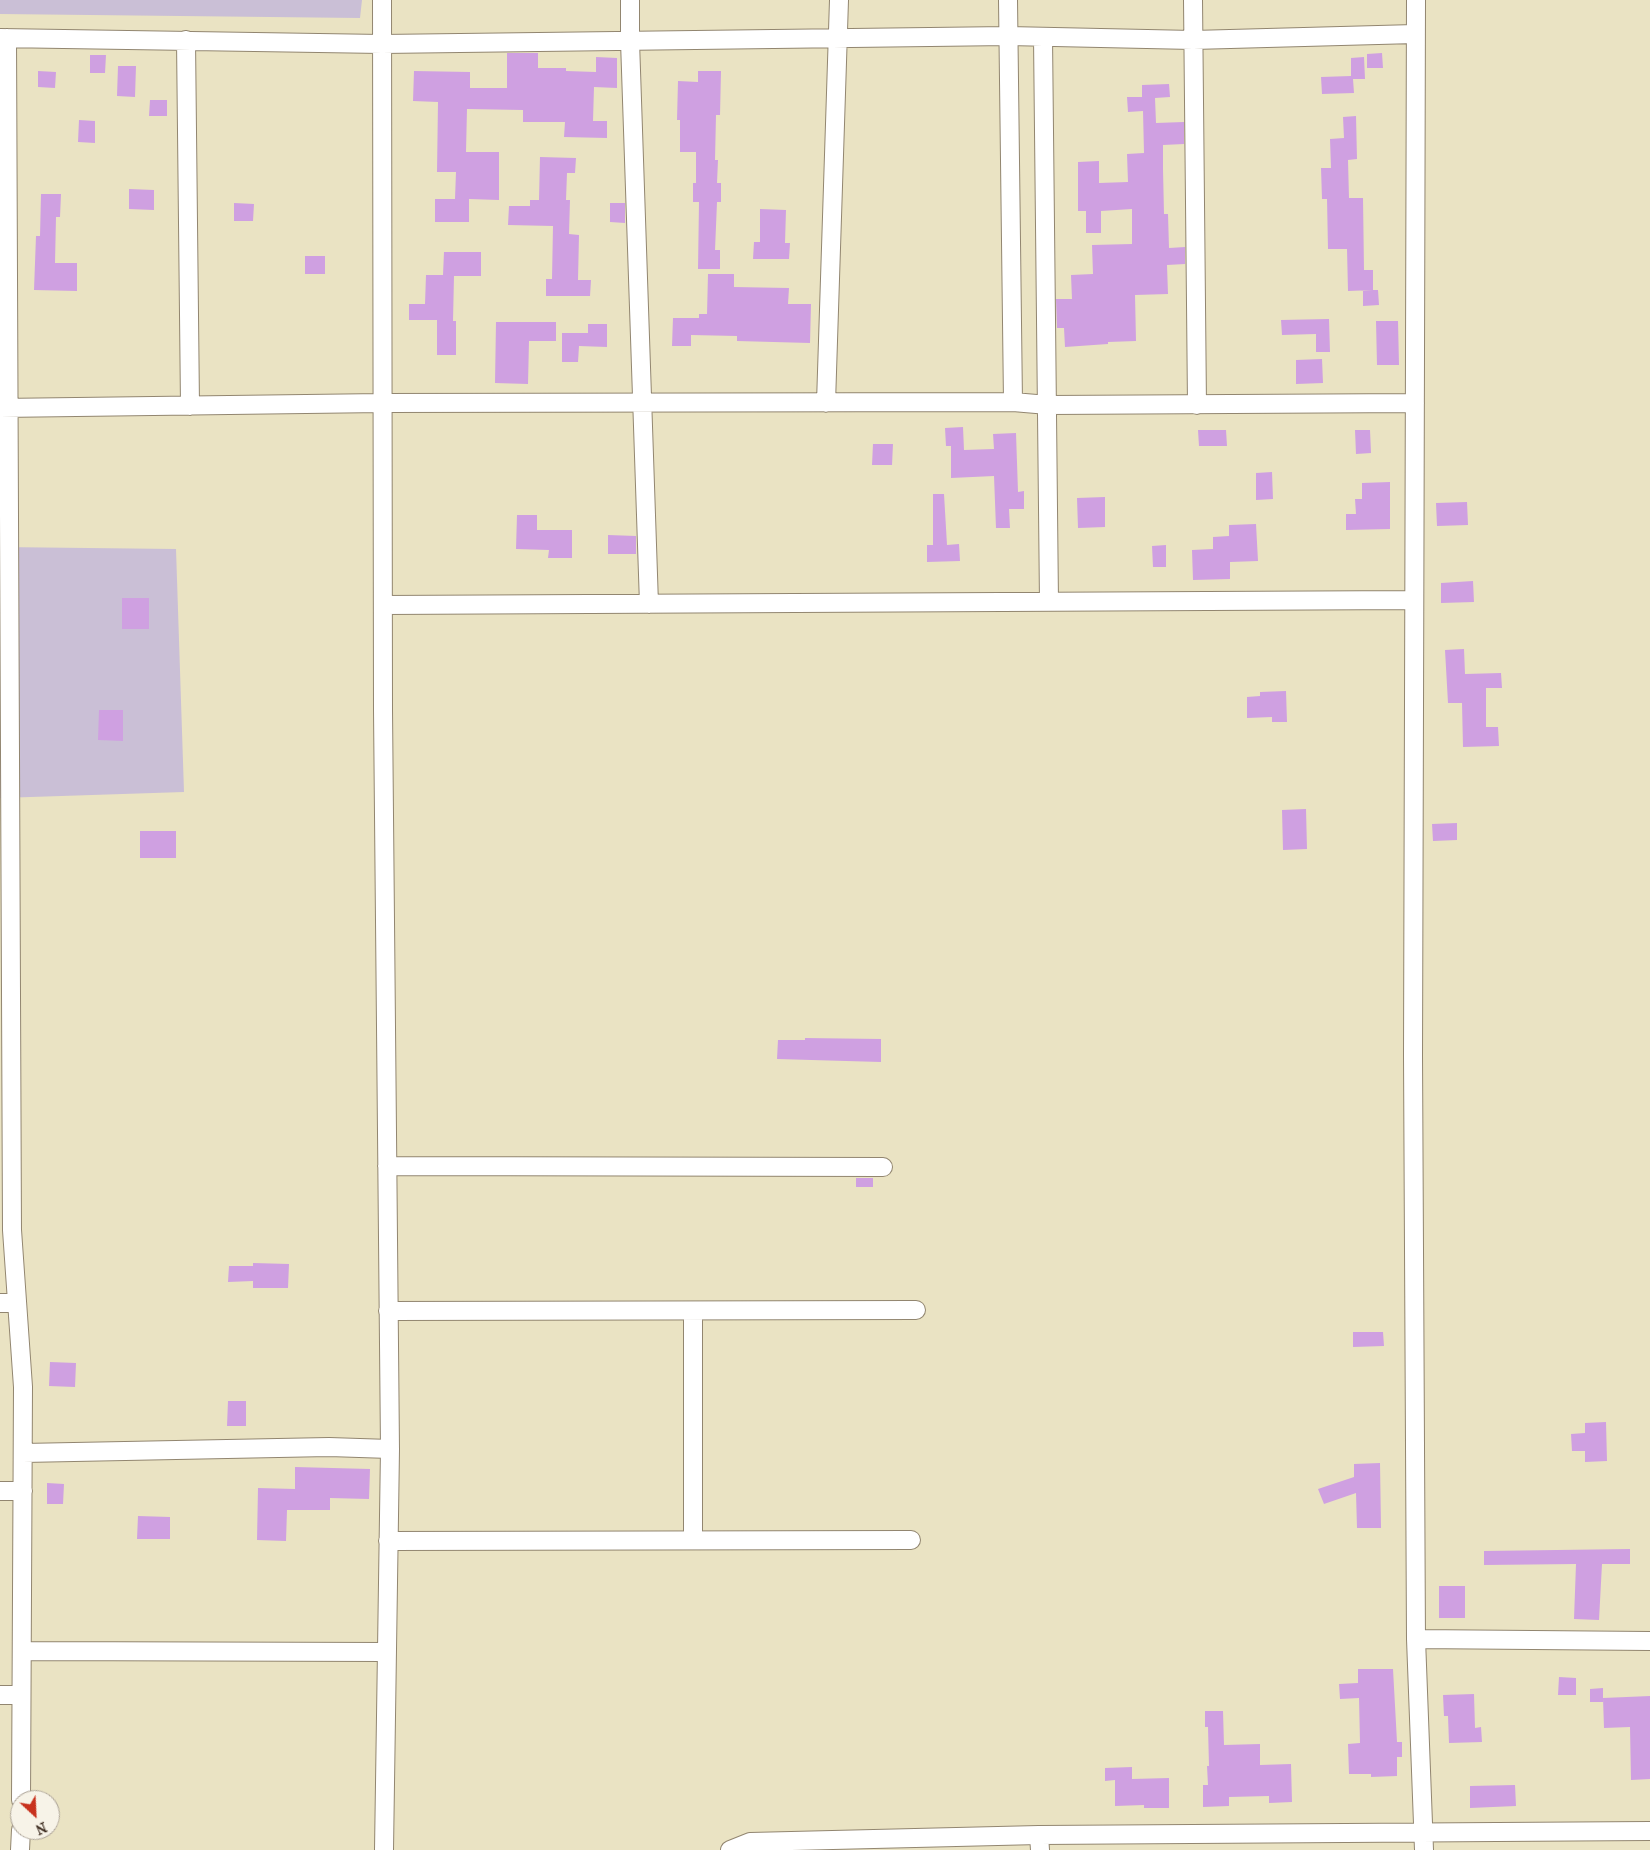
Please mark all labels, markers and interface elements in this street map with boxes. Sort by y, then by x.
north arrow [10,1790,60,1840]
text: N [33,1818,50,1838]

